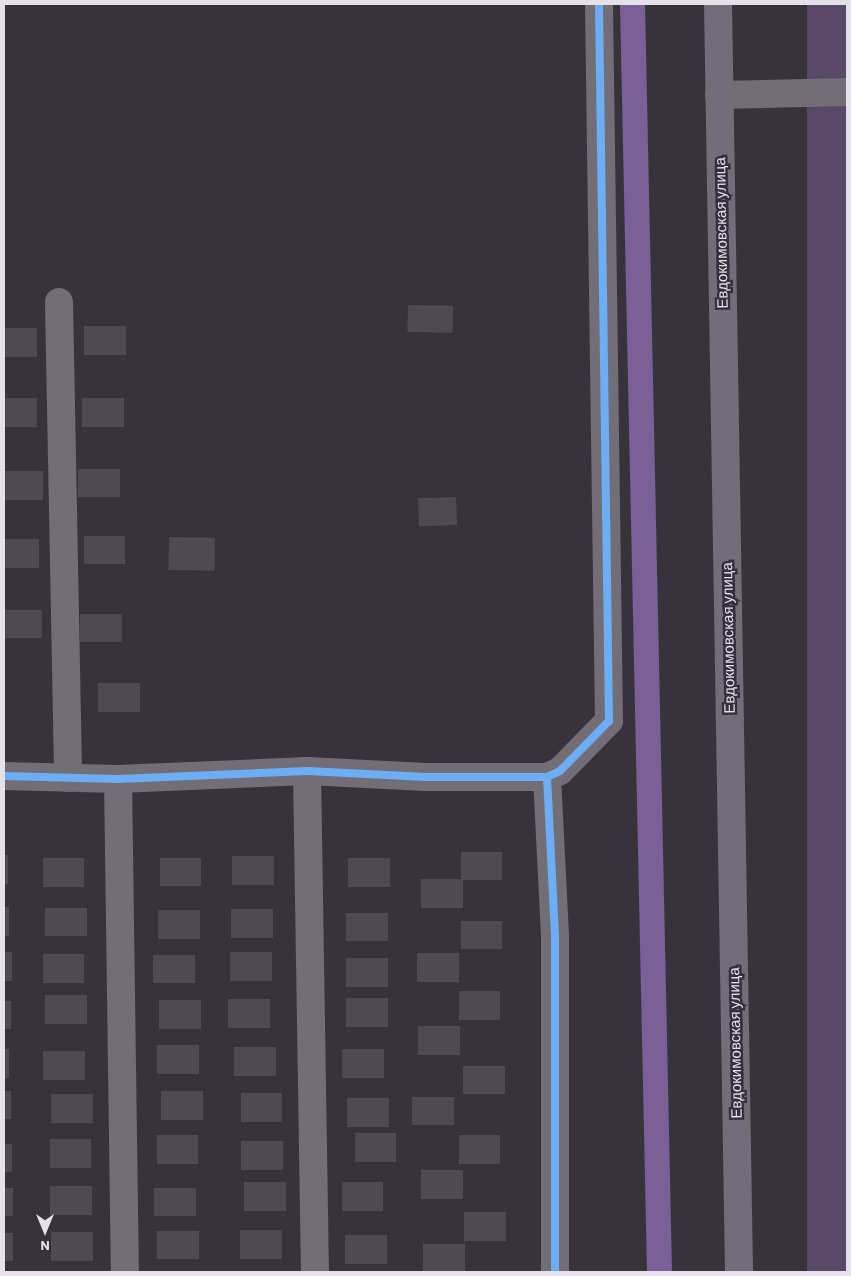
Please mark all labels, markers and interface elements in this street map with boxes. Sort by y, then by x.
street label: Евдокимовская улица [711,157,731,309]
street label: Евдокимовская улица [718,562,738,714]
street label: Евдокимовская улица [725,967,745,1119]
north arrow [20,1206,70,1256]
text: N [40,1238,50,1255]

